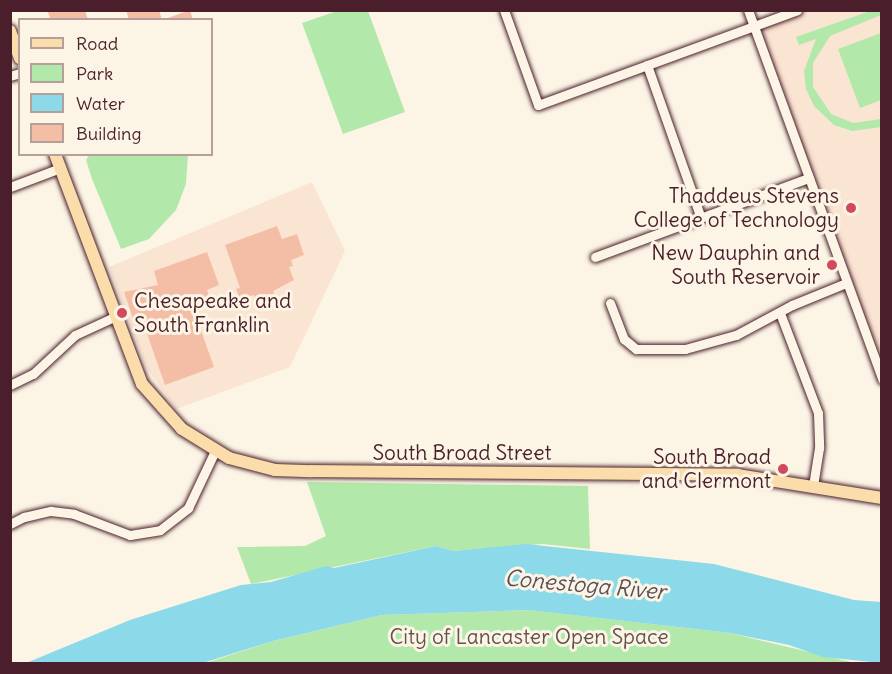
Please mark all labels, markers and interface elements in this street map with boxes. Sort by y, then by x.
legend [18,18,213,156]
text: Road [76,32,118,55]
text: Park [76,62,113,85]
text: Water [76,92,125,115]
text: Building [76,122,141,145]
place label: Thaddeus Stevens College of Technology [634,183,839,233]
marker: Thaddeus Stevens College of Technology [844,201,858,215]
place label: New Dauphin and South Reservoir [651,240,820,290]
marker: New Dauphin and South Reservoir [825,258,839,272]
place label: Chesapeake and South Franklin [134,288,291,338]
marker: Chesapeake and South Franklin [115,306,129,320]
street label: South Broad Street [372,440,552,466]
place label: South Broad and Clermont [642,444,771,494]
marker: South Broad and Clermont [776,462,790,476]
water label: Conestoga River [503,565,667,605]
park label: City of Lancaster Open Space [389,624,669,650]

